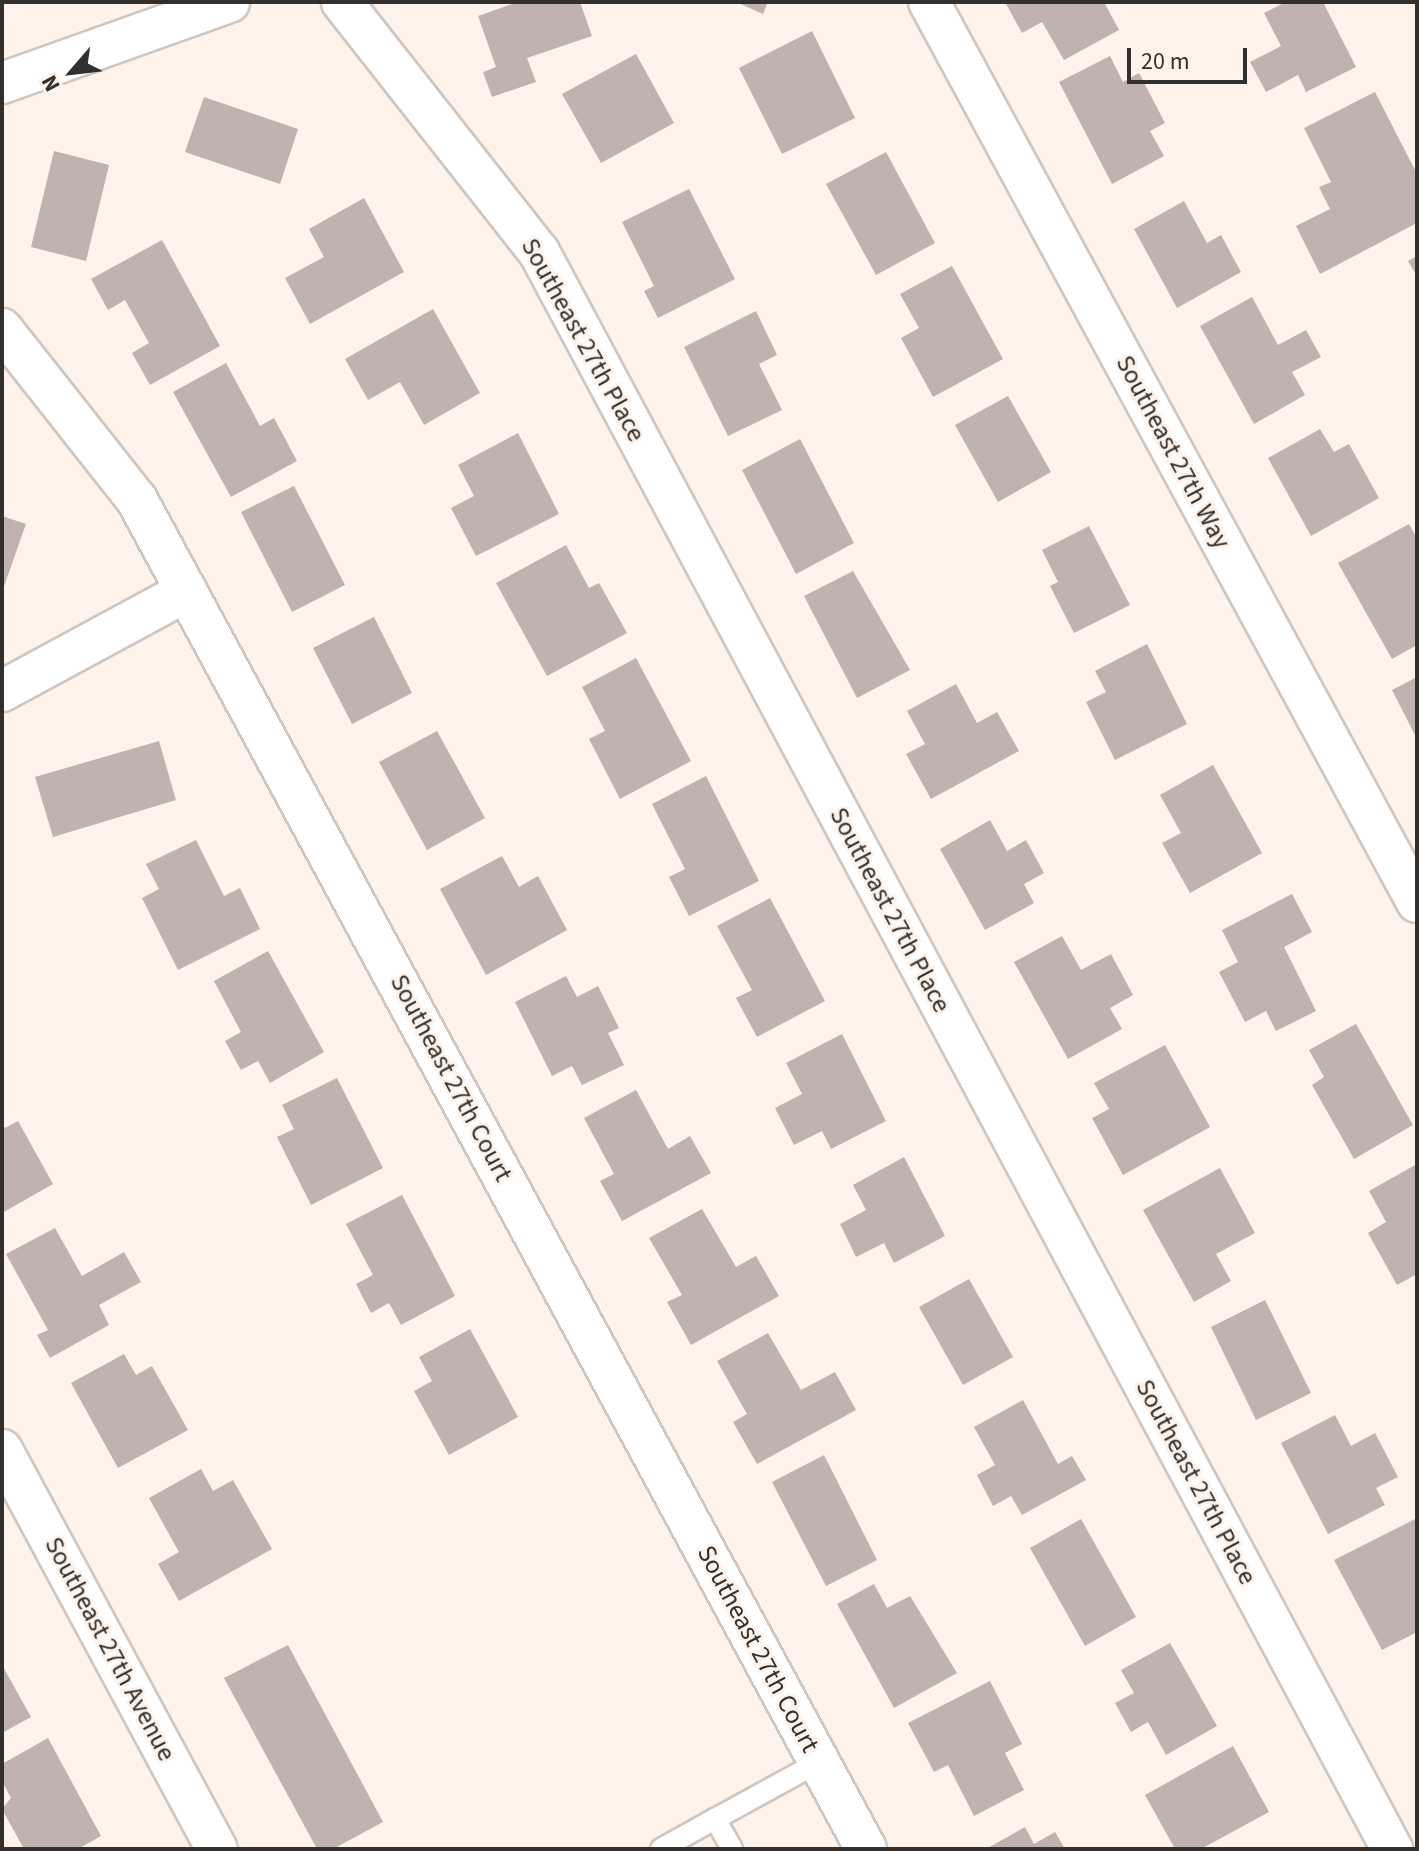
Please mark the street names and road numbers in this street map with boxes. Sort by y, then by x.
street label: Southeast 27th Place [514,233,652,447]
street label: Southeast 27th Way [1109,350,1237,554]
street label: Southeast 27th Place [823,802,957,1018]
street label: Southeast 27th Court [383,969,519,1187]
street label: Southeast 27th Place [1129,1374,1263,1590]
street label: Southeast 27th Avenue [38,1532,182,1766]
street label: Southeast 27th Court [690,1540,826,1758]

